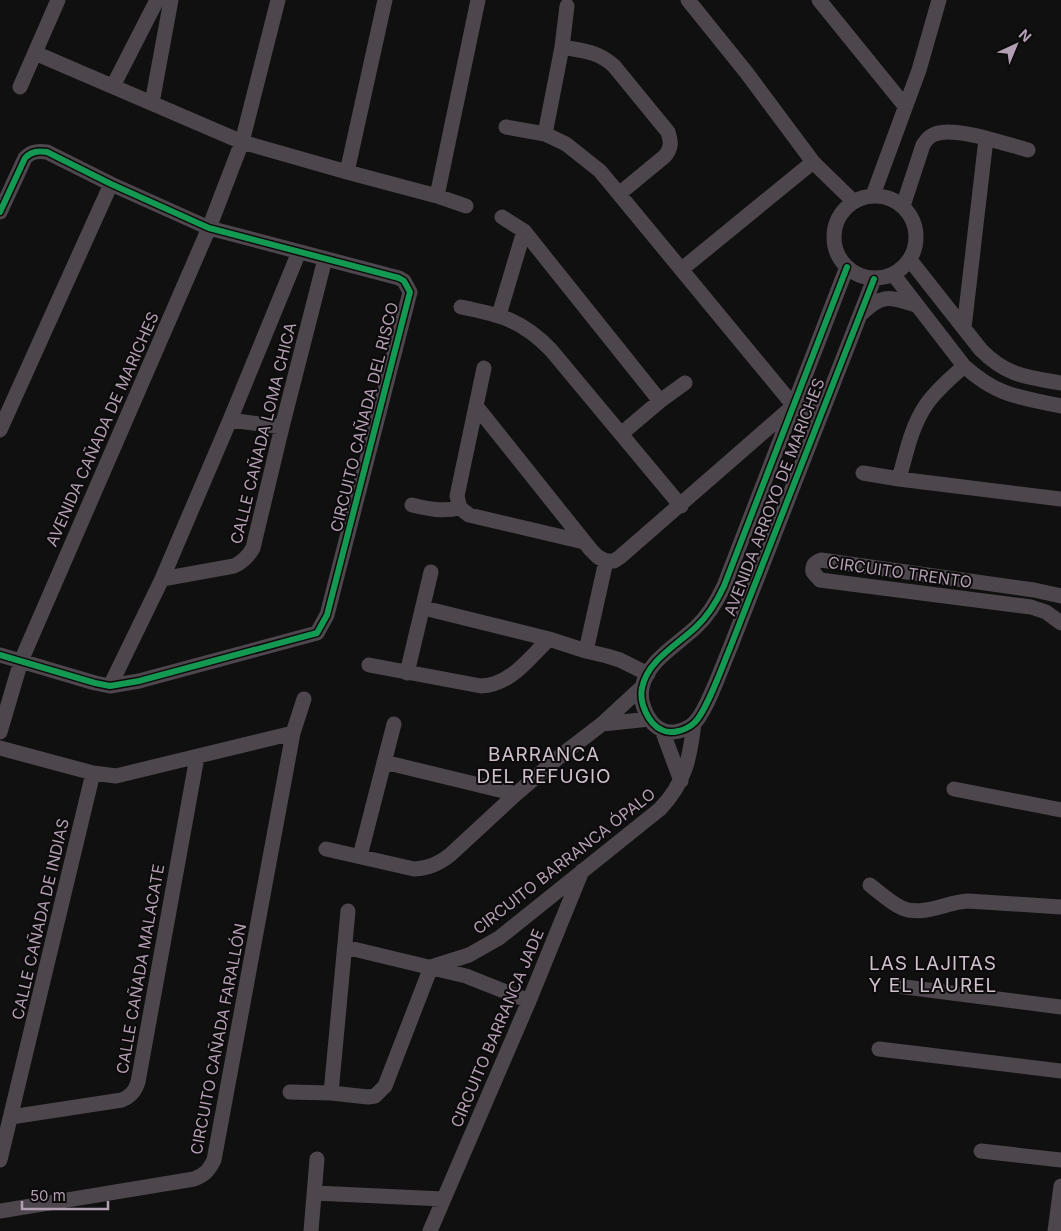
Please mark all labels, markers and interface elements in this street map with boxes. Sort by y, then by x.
north arrow [991,20,1041,70]
text: N [1016,25,1035,45]
street label: CIRCUITO CAÑADA DEL RISCO [326,300,402,534]
street label: AVENIDA CAÑADA DE MARICHES [41,309,163,549]
street label: CALLE CAÑADA LOMA CHICA [226,320,300,546]
street label: AVENIDA ARROYO DE MARICHES [719,375,829,619]
street label: CIRCUITO TRENTO [827,552,973,592]
district label: BARRANCA DEL REFUGIO [476,743,612,788]
street label: CIRCUITO BARRANCA ÓPALO [469,784,659,938]
street label: CALLE CAÑADA DE INDIAS [7,816,73,1022]
street label: CALLE CAÑADA MALACATE [112,863,168,1075]
street label: CIRCUITO CAÑADA FARALLÓN [186,922,250,1156]
street label: CIRCUITO BARRANCA JADE [446,926,548,1130]
district label: LAS LAJITAS Y EL LAUREL [869,952,997,997]
scale bar [22,1178,109,1210]
text: 50 m [30,1186,66,1205]

